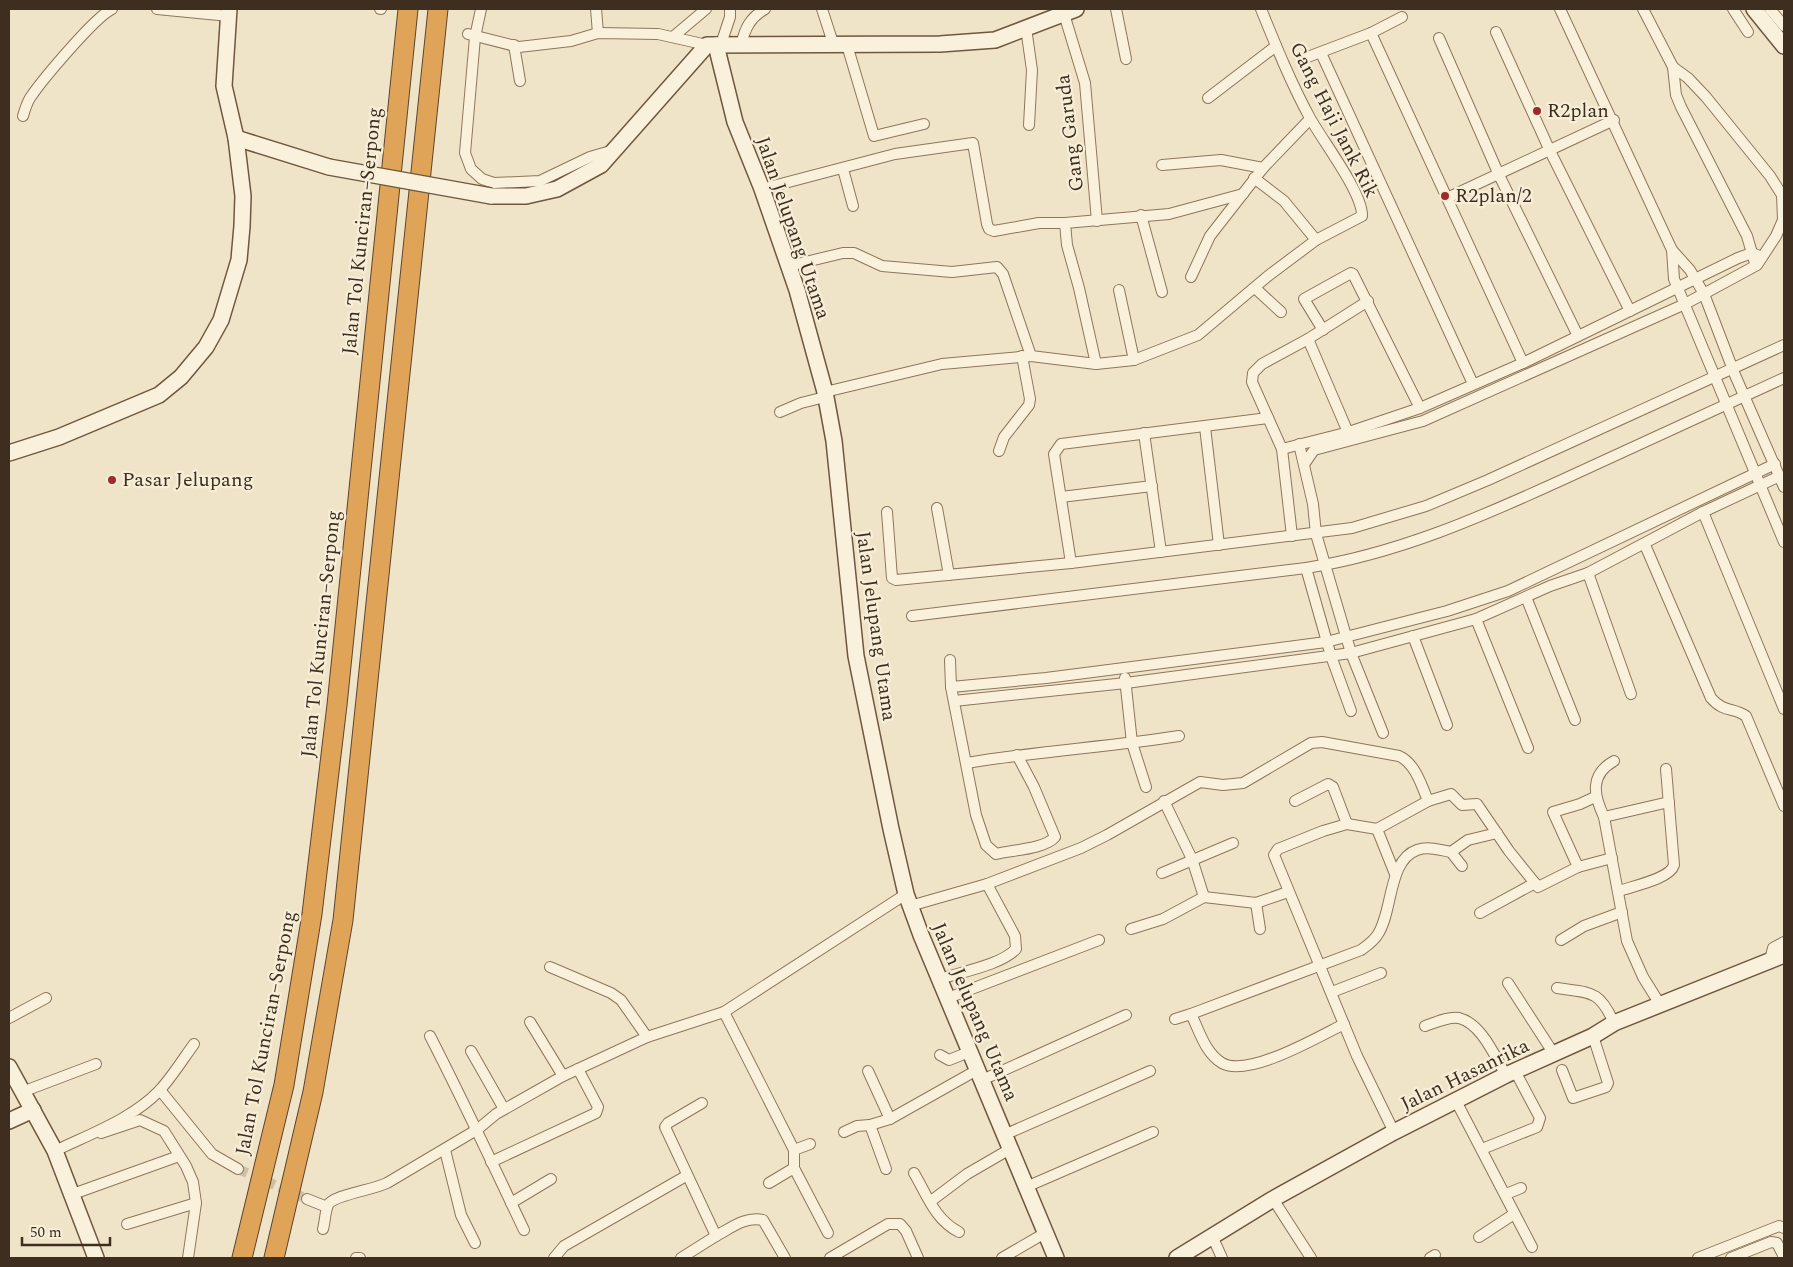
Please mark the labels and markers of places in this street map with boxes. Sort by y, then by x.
place label: R2plan [1547,96,1609,126]
marker: R2plan [1531,105,1543,117]
place label: R2plan/2 [1455,181,1532,211]
marker: R2plan/2 [1439,190,1451,202]
place label: Pasar Jelupang [122,465,253,495]
marker: Pasar Jelupang [106,474,118,486]

